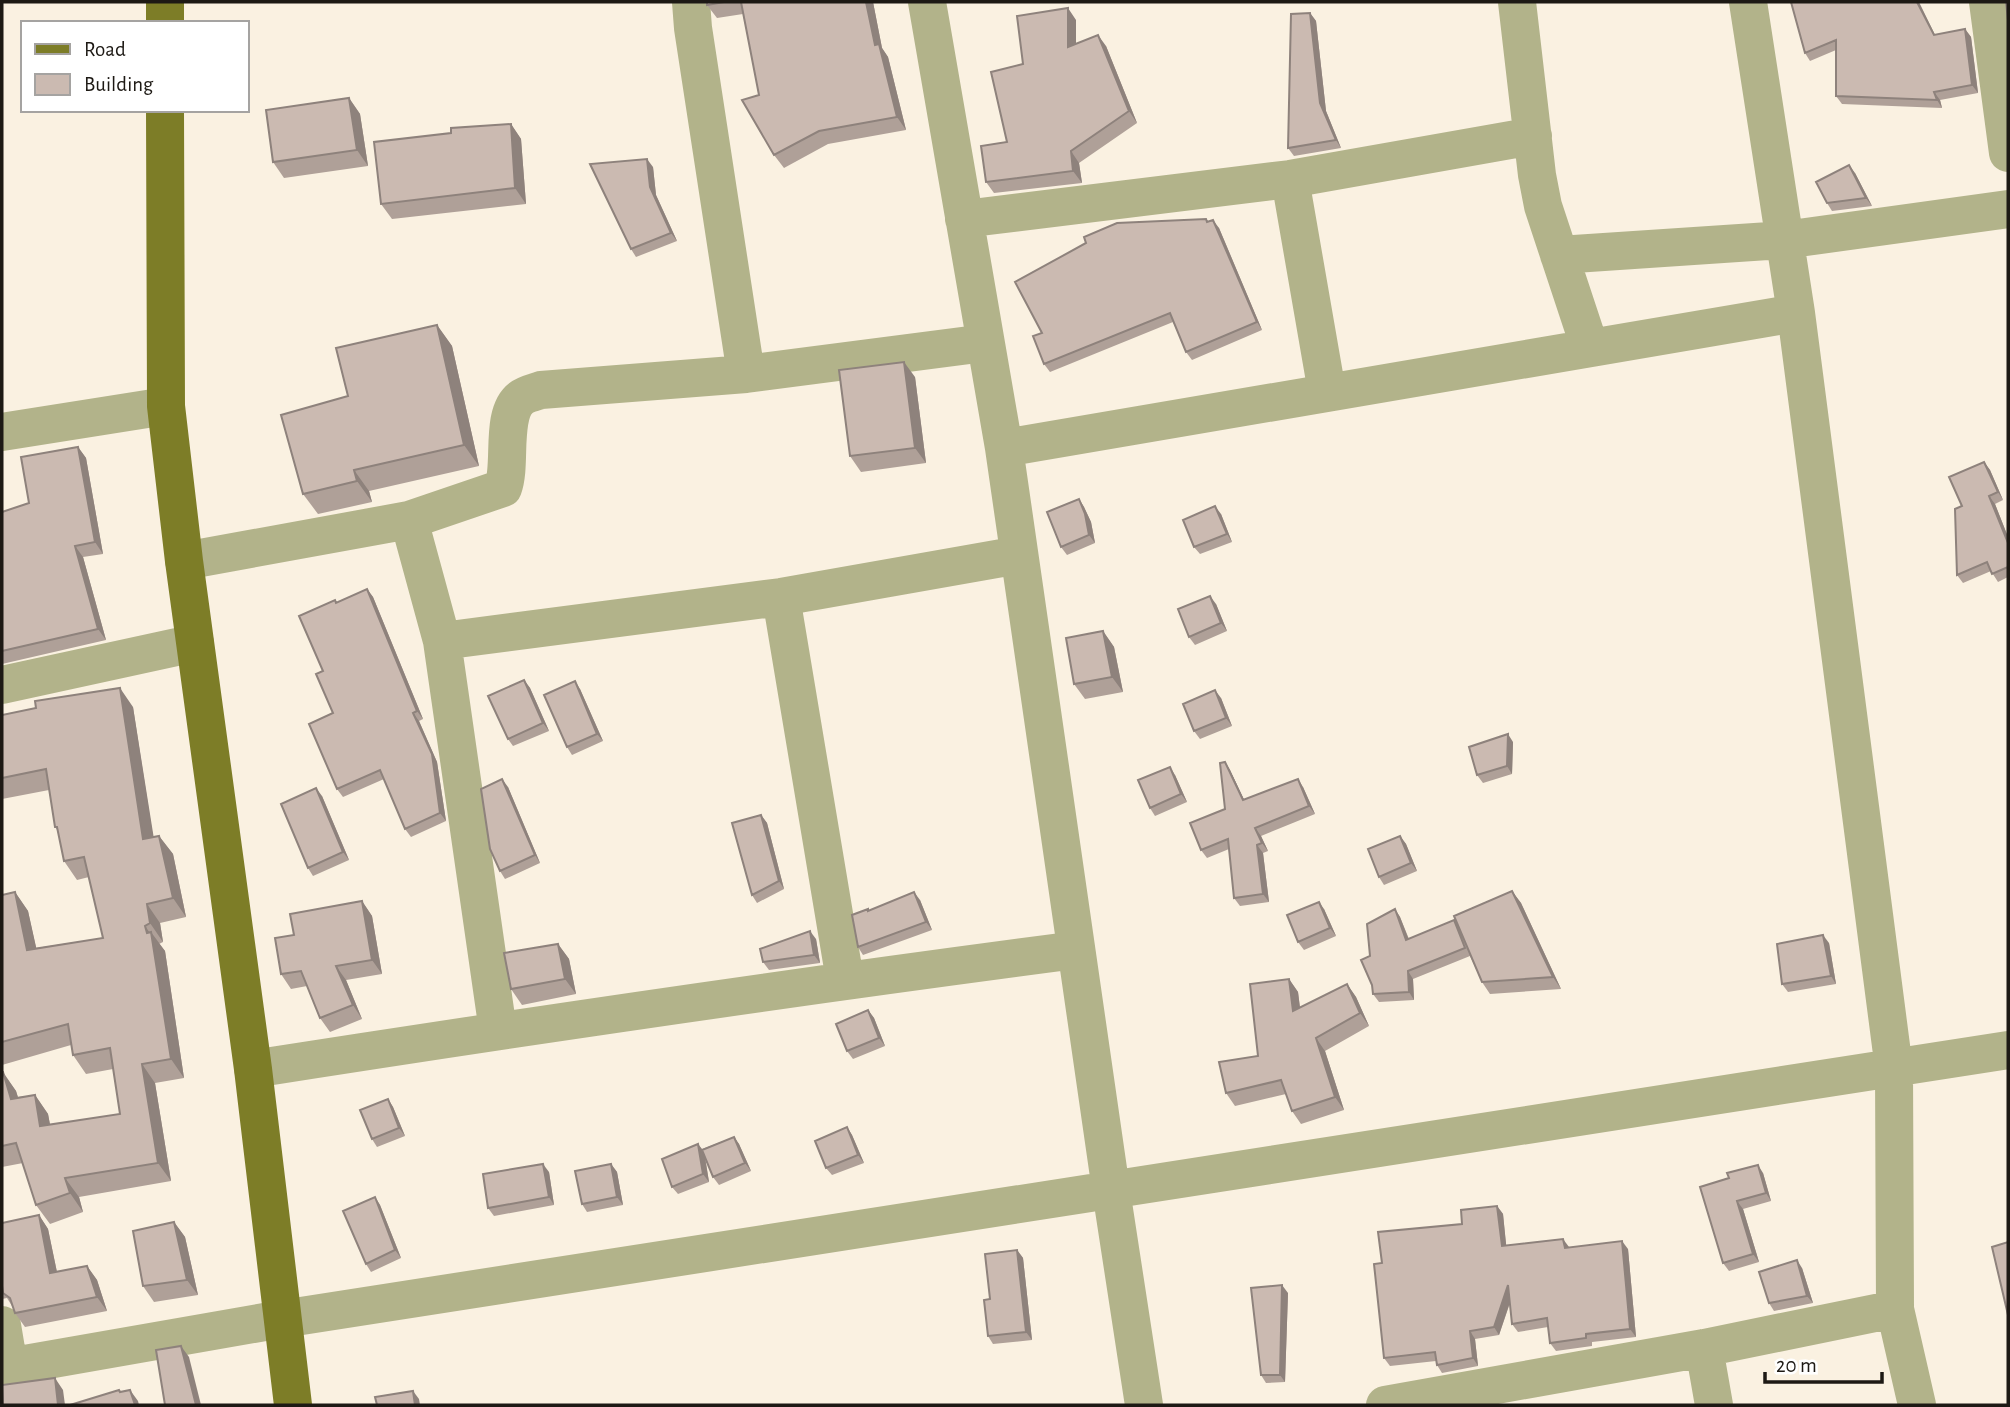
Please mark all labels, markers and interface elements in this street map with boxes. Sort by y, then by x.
legend [21,21,248,112]
text: Road [84,39,126,60]
text: Building [84,74,154,95]
scale bar [1765,1340,1882,1384]
text: 20 m [1776,1355,1817,1376]

